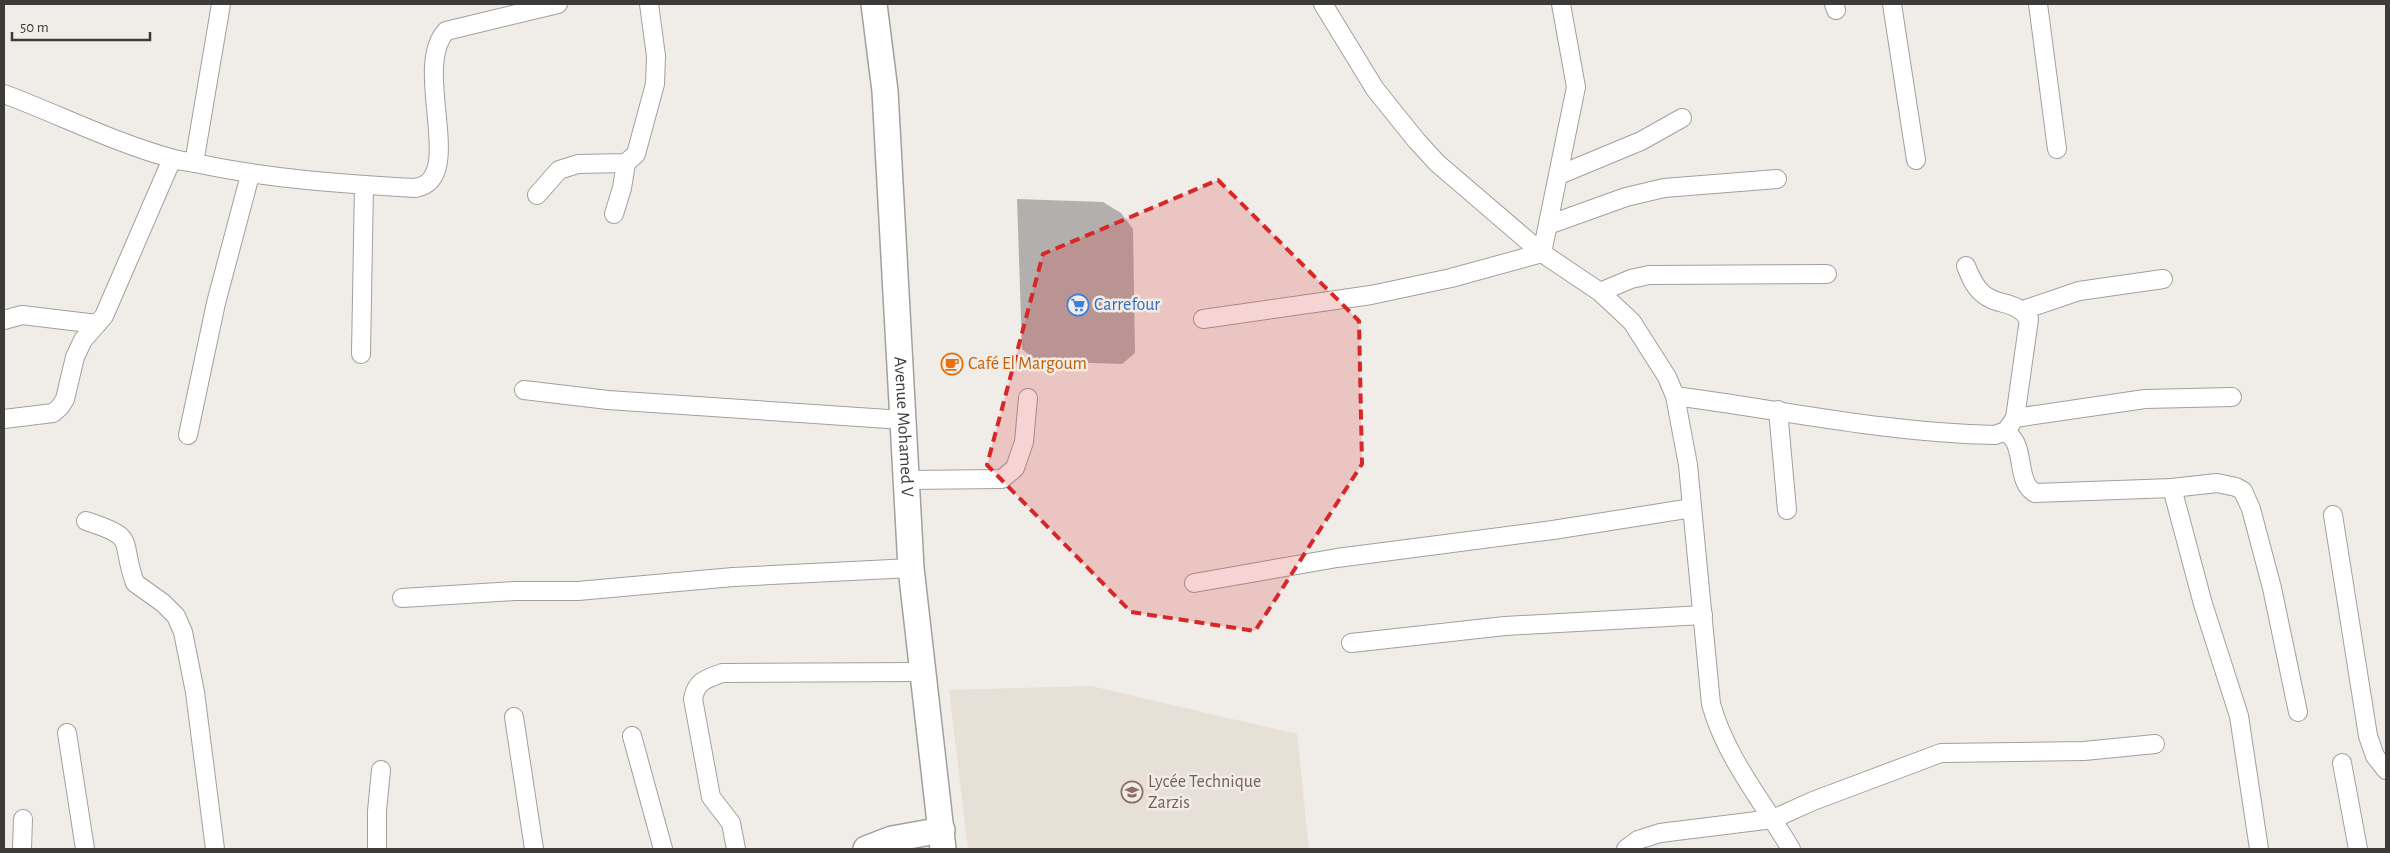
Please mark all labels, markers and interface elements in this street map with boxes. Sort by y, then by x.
scale bar [12,10,150,42]
text: 50 m [20,20,49,35]
supermarket icon: Carrefour [1066,293,1090,317]
place label: Carrefour [1094,296,1160,314]
cafe icon: Café El Margoum [940,352,964,376]
place label: Café El Margoum [968,355,1087,373]
street label: Avenue Mohamed V [890,356,916,498]
place label: Lycée Technique Zarzis [1148,773,1261,812]
school or university icon: Lycée Technique Zarzis [1120,780,1144,804]

